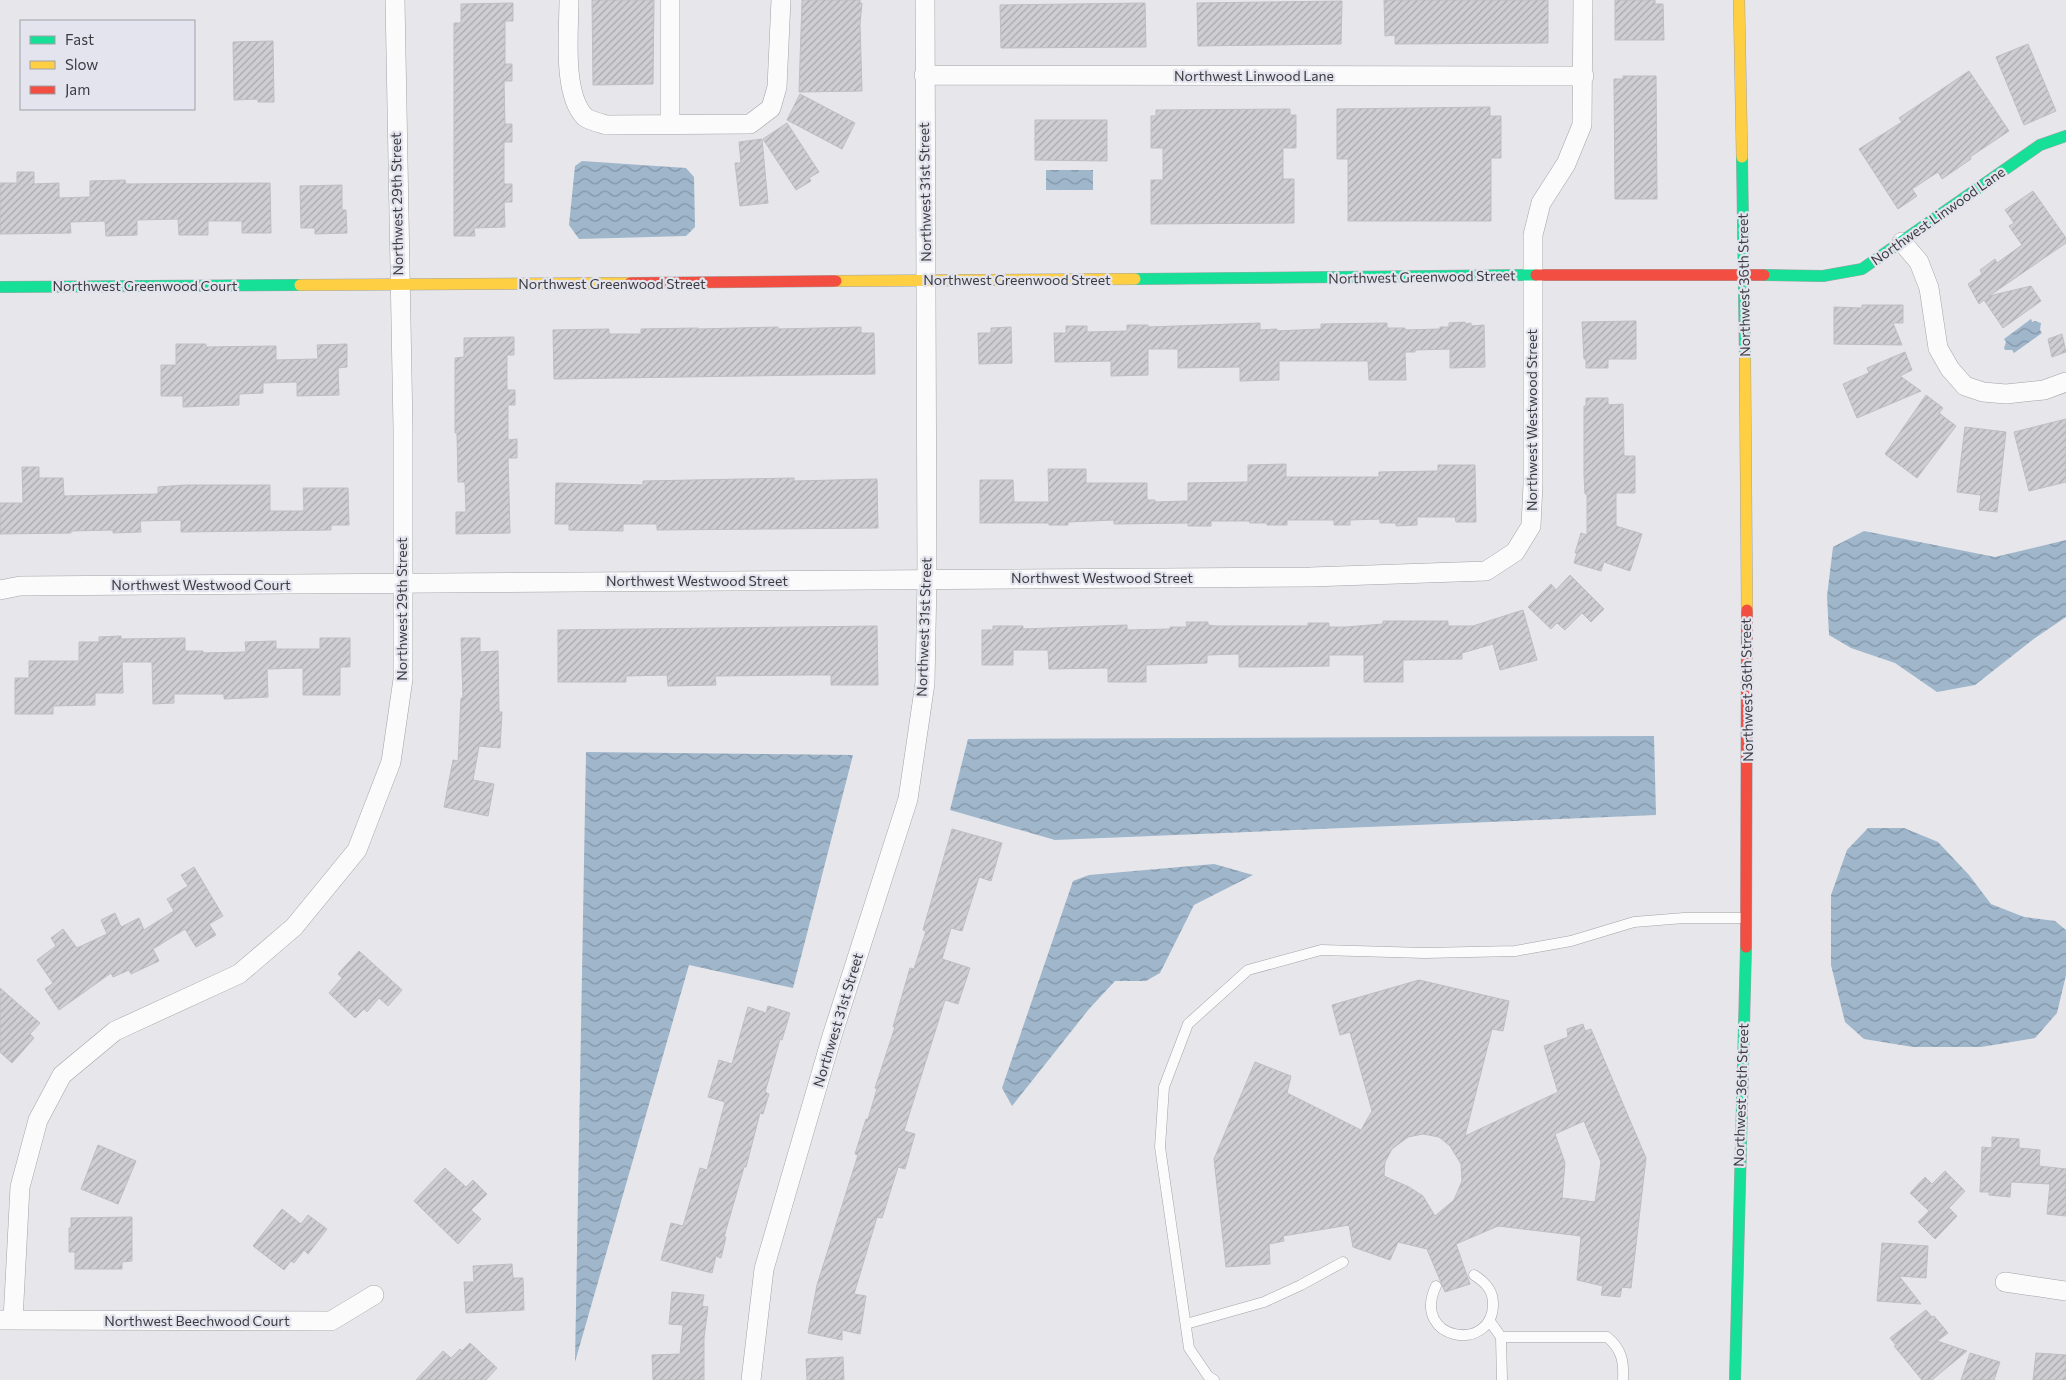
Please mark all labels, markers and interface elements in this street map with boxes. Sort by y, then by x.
legend [20,20,195,110]
text: Fast [65,30,94,48]
text: Slow [65,55,98,73]
street label: Northwest Linwood Lane [1174,67,1334,84]
text: Jam [65,80,90,98]
street label: Northwest 31st Street [915,122,934,262]
street label: Northwest 29th Street [387,132,406,276]
street label: Northwest Linwood Lane [1867,163,2008,268]
street label: Northwest 36th Street [1734,213,1753,357]
street label: Northwest Greenwood Street [1328,266,1516,287]
street label: Northwest Greenwood Street [923,271,1111,288]
street label: Northwest Greenwood Street [518,275,706,292]
street label: Northwest Greenwood Court [52,277,238,294]
street label: Northwest Westwood Street [1523,329,1540,511]
street label: Northwest 29th Street [393,537,410,681]
street label: Northwest 31st Street [913,557,934,697]
street label: Northwest Westwood Street [1011,569,1193,586]
street label: Northwest Westwood Street [606,572,788,589]
street label: Northwest Westwood Court [111,576,291,593]
street label: Northwest 36th Street [1737,618,1756,762]
street label: Northwest 31st Street [809,950,866,1089]
street label: Northwest 36th Street [1729,1023,1752,1167]
street label: Northwest Beechwood Court [104,1312,290,1329]

